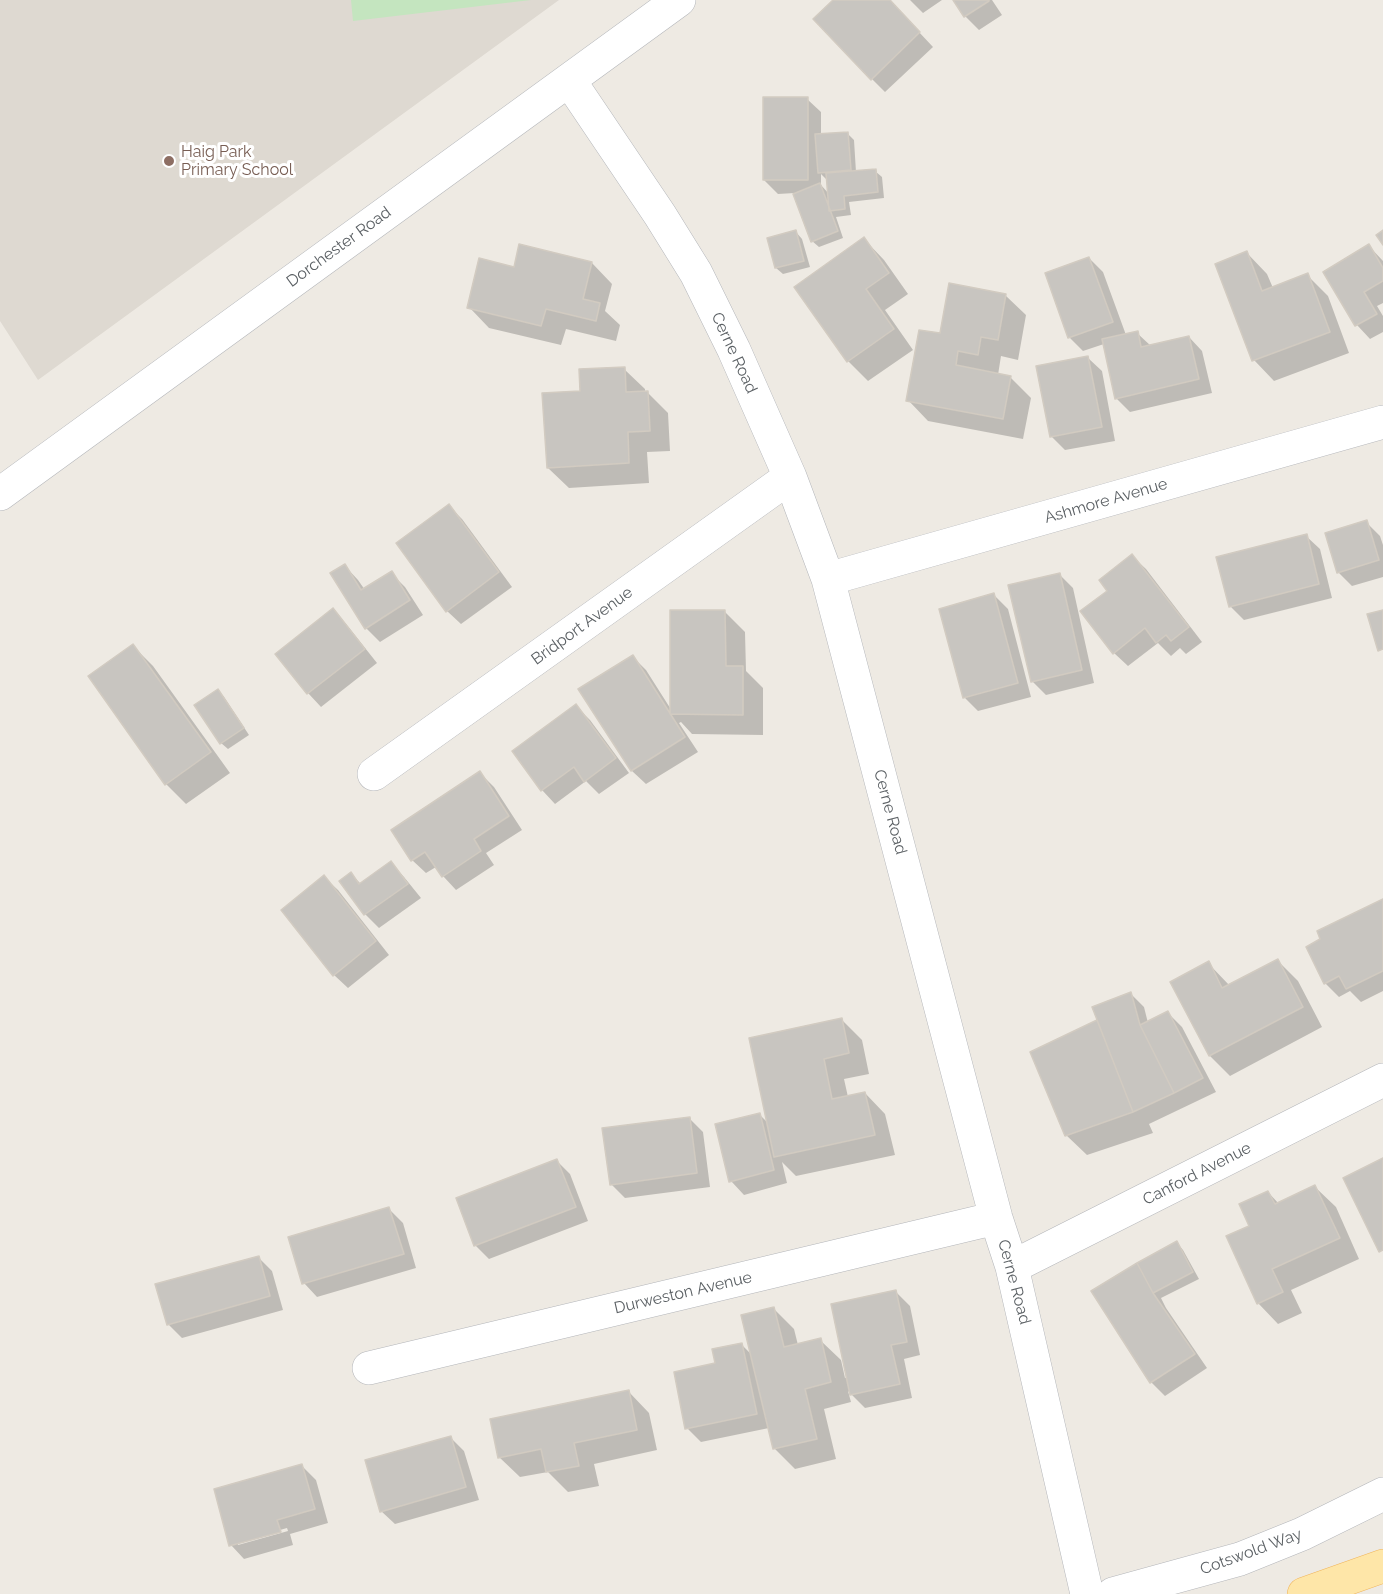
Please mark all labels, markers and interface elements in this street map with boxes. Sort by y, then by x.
place label: Haig Park Primary School [181,142,293,180]
marker: Haig Park Primary School [162,154,176,168]
street label: Dorchester Road [283,203,395,291]
street label: Cerne Road [707,309,761,397]
street label: Ashmore Avenue [1042,474,1170,528]
street label: Bridport Avenue [528,583,636,669]
street label: Cerne Road [869,767,911,857]
street label: Canford Avenue [1140,1138,1254,1210]
street label: Cerne Road [993,1237,1035,1327]
street label: Durweston Avenue [612,1268,754,1318]
street label: Cotswold Way [1197,1525,1305,1579]

